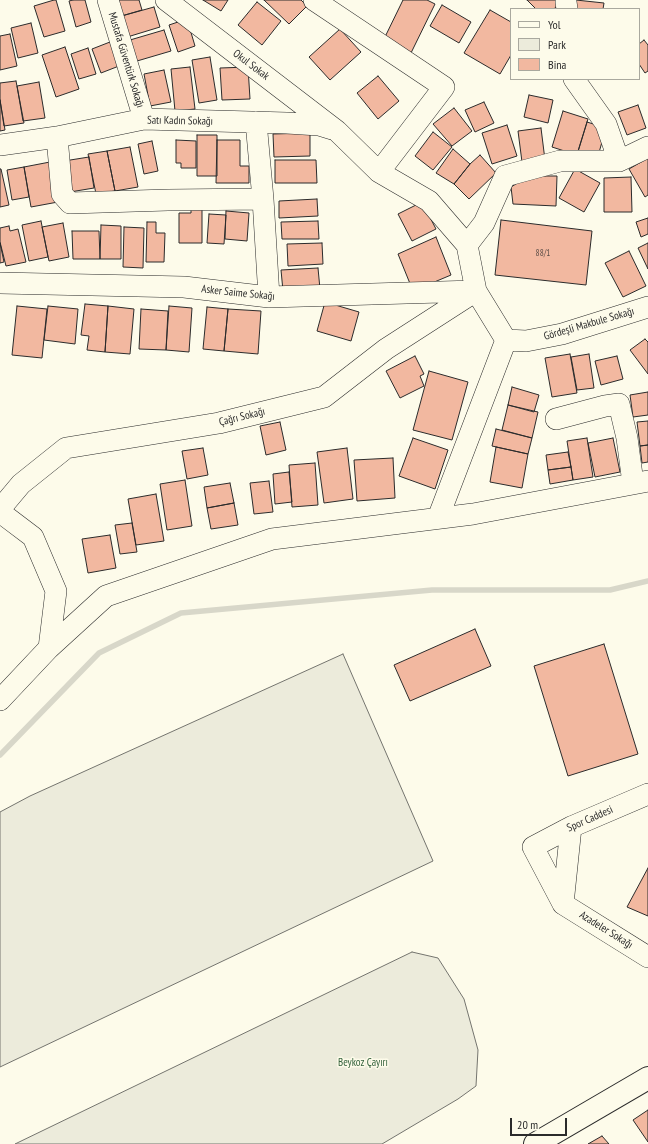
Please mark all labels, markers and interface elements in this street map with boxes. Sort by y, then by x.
legend [510,8,640,80]
street label: Mustafa Güventürk Sokağı [105,11,147,109]
text: Yol [548,17,561,32]
text: Park [548,37,566,52]
street label: Okul Sokak [230,47,272,83]
text: Bina [548,57,566,72]
street label: Satı Kadın Sokağı [147,114,213,128]
house number: 88/1 [536,248,550,258]
street label: Asker Saime Sokağı [201,283,275,303]
street label: Gördeşli Makbule Sokağı [542,305,636,343]
street label: Çağrı Sokağı [218,405,266,429]
street label: Spor Caddesi [565,803,615,835]
street label: Azadeler Sokağı [577,908,635,952]
park label: Beykoz Çayırı [338,1056,388,1070]
scale bar [512,1110,569,1136]
text: 20 m [517,1117,538,1132]

